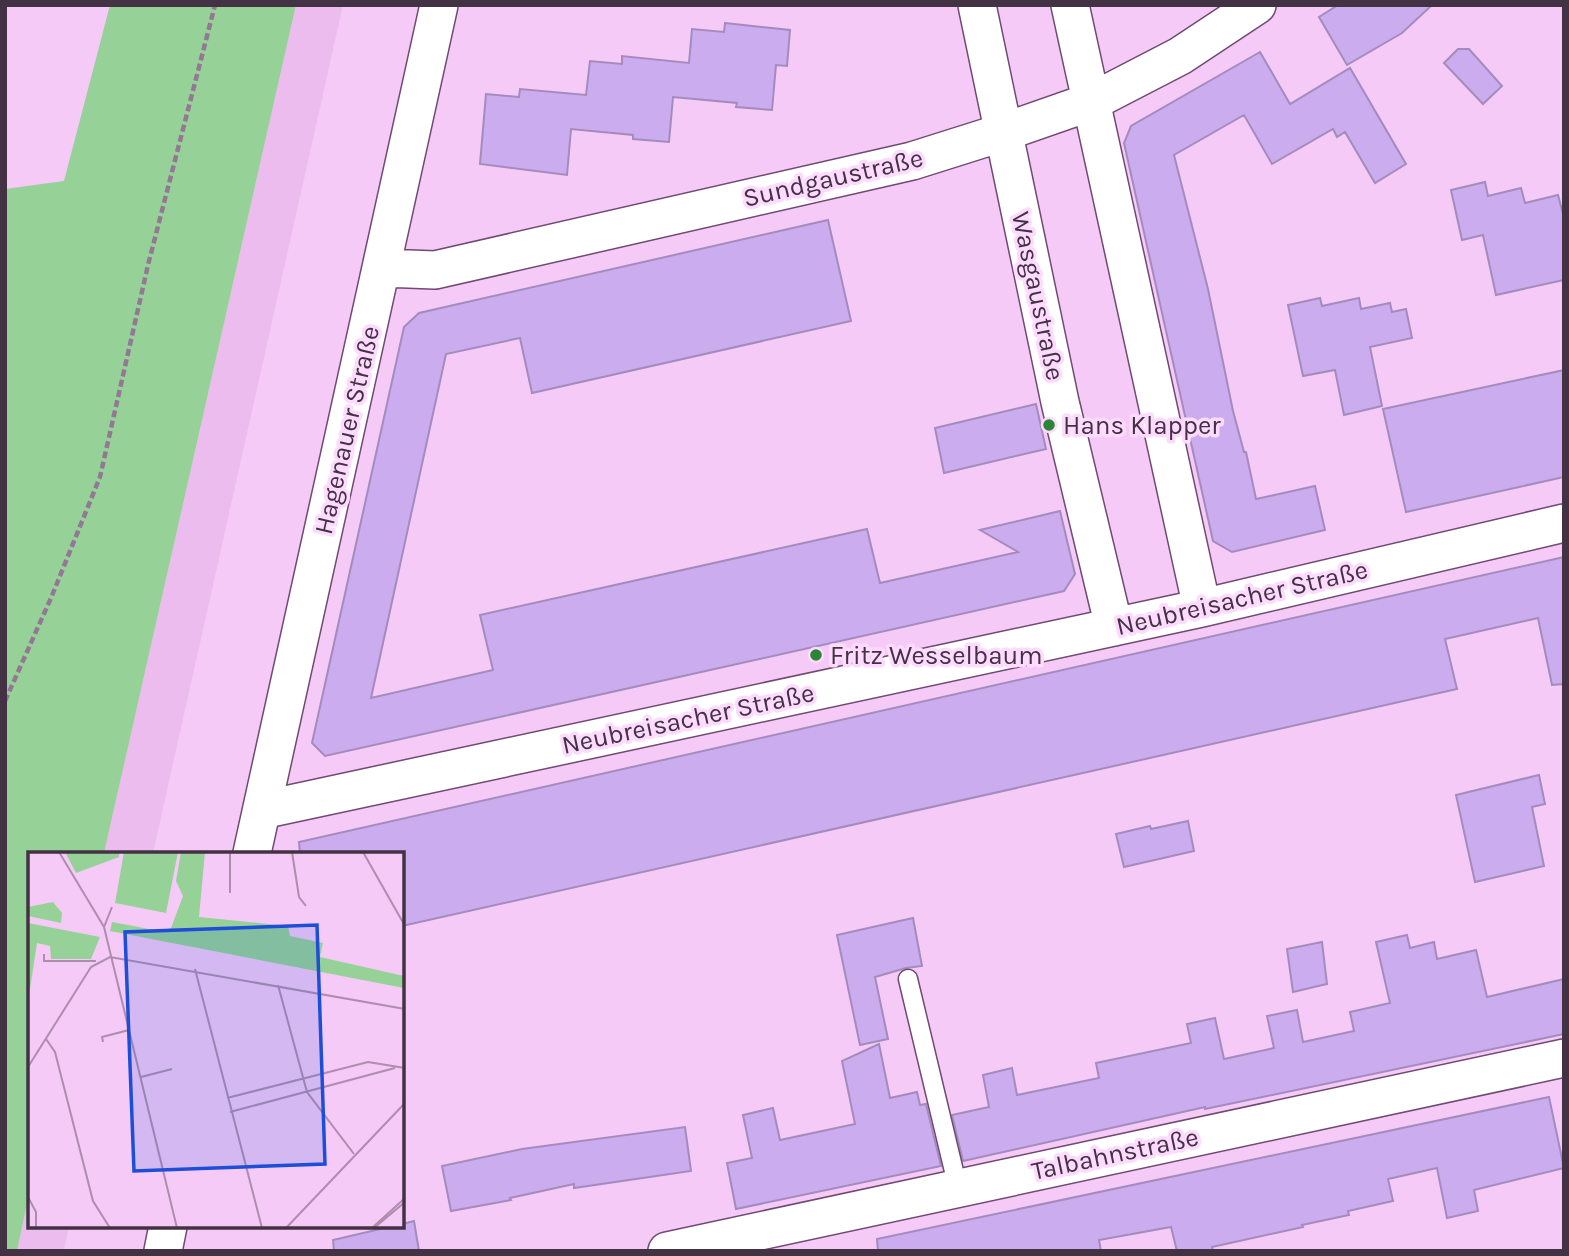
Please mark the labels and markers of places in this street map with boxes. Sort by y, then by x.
place label: Hans Klapper [1063,410,1221,441]
marker: Hans Klapper [1041,417,1057,433]
place label: Fritz Wesselbaum [830,640,1043,671]
marker: Fritz Wesselbaum [808,647,824,663]

